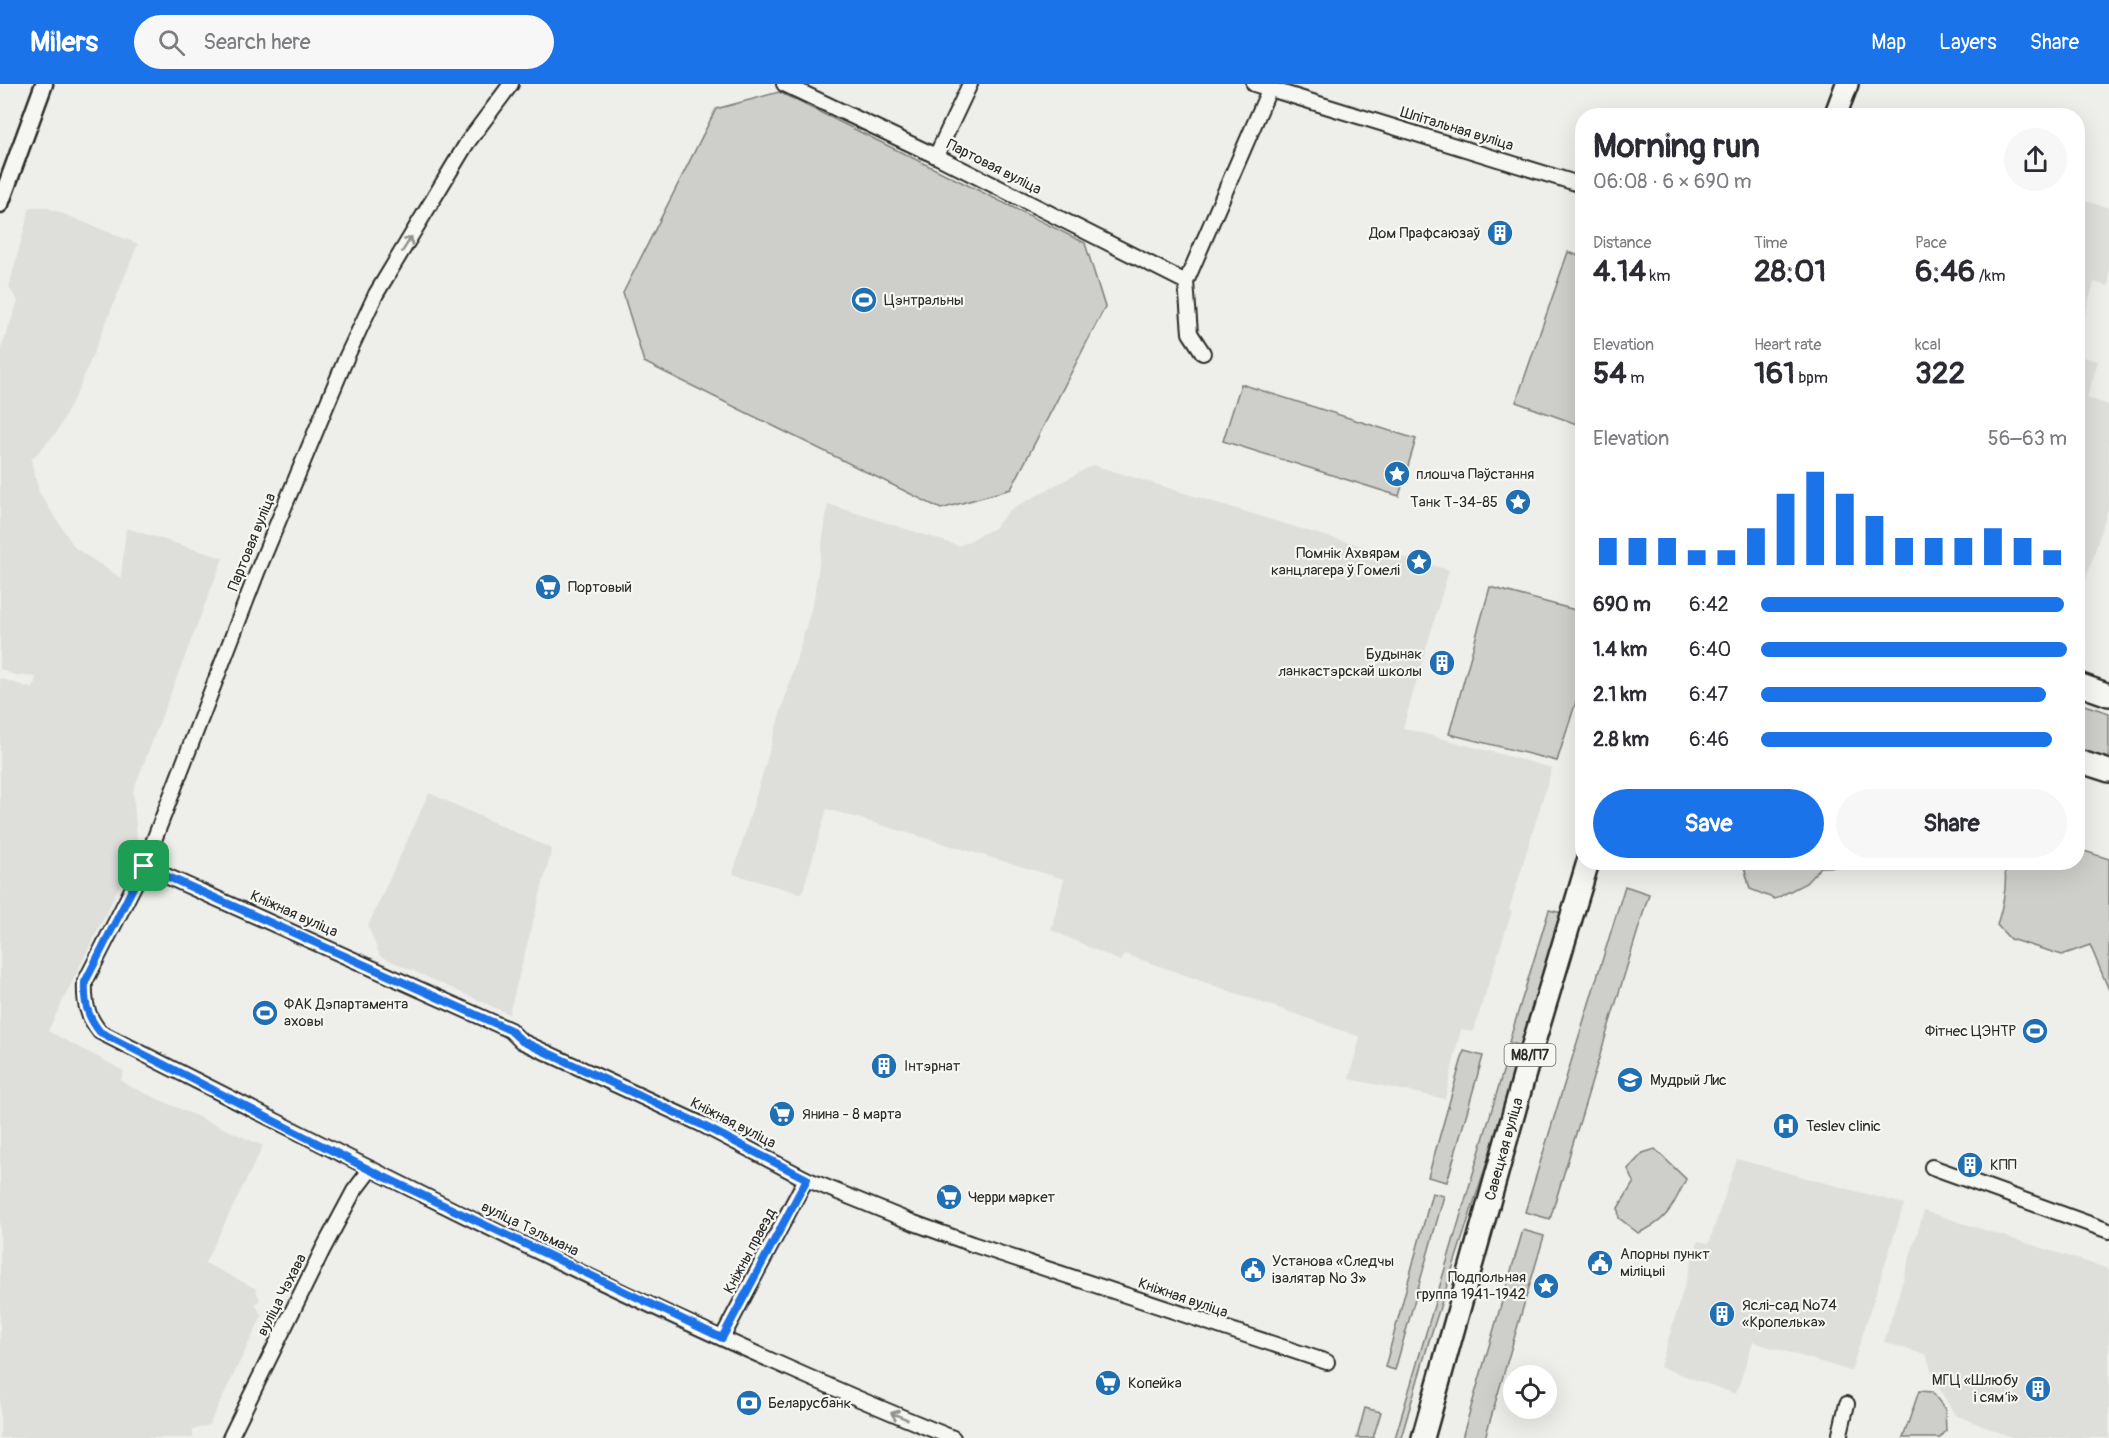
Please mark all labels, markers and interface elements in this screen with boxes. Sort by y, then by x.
search box [134,15,554,69]
text: Milers [30,25,98,60]
icon: search [155,26,188,59]
text: Search here [203,28,311,56]
text: Map [1871,29,1906,56]
text: Layers [1939,29,1997,56]
text: Share [2030,29,2079,56]
street label: Шпітальная вуліца [1398,103,1516,155]
text: Morning run [1593,126,1760,167]
button: share [2004,128,2067,191]
street label: Партовая вуліца [943,135,1045,199]
text: 06:08 · 6 × 690 m [1593,169,1752,194]
building icon: Дом Прафсаюзаў [1485,218,1515,248]
place label: Дом Прафсаюзаў [1368,224,1481,243]
text: Distance [1593,233,1652,253]
text: Time [1754,233,1787,253]
text: Pace [1915,233,1947,253]
one-way arrow [401,236,413,253]
text: 4.14 [1593,253,1646,290]
text: 28:01 [1754,253,1826,290]
text: 6:46 [1915,253,1975,290]
text: km [1646,266,1670,286]
text: /km [1975,266,2005,286]
sports icon: Цэнтральны [849,285,879,315]
place label: Цэнтральны [884,291,964,310]
text: Elevation [1593,335,1654,355]
text: Heart rate [1754,335,1821,355]
text: kcal [1915,335,1941,355]
text: 54 [1593,355,1627,392]
text: 161 [1754,355,1795,392]
text: 322 [1915,355,1965,392]
text: m [1627,368,1644,388]
text: bpm [1795,368,1828,388]
text: Elevation [1593,426,1669,451]
text: 56–63 m [1988,426,2067,451]
place icon: плошча Паўстання [1382,459,1412,489]
place label: плошча Паўстання [1416,465,1534,484]
place icon: Танк Т-34-85 [1503,487,1533,517]
street label: Партовая вуліца [224,490,280,594]
place label: Танк Т-34-85 [1410,493,1498,512]
place label: Помнік Ахвярам канцлагера ў Гомелі [1271,544,1400,580]
place icon: Помнік Ахвярам канцлагера ў Гомелі [1404,547,1434,577]
supermarket icon: Портовый [533,572,563,602]
place label: Портовый [568,578,632,597]
text: 690 m [1593,592,1651,617]
text: 6:42 [1689,592,1729,617]
text: 1.4 km [1593,637,1647,662]
text: 6:40 [1689,637,1731,662]
place label: Будынак ланкастэрскай школы [1278,645,1422,681]
building icon: Будынак ланкастэрскай школы [1427,648,1457,678]
text: 2.1 km [1593,682,1647,707]
text: 6:47 [1689,682,1728,707]
text: 2.8 km [1593,727,1649,752]
text: 6:46 [1689,727,1729,752]
button: Save [1593,789,1824,858]
button: Share [1836,789,2067,858]
pin [118,840,169,891]
icon: arrive [127,849,160,882]
street label: Кніжная вуліца [247,886,341,942]
place label: ФАК Дэпартамента аховы [284,995,408,1031]
sports icon: ФАК Дэпартамента аховы [250,998,280,1028]
sports icon: Фітнес ЦЭНТР [2020,1016,2050,1046]
place label: Фітнес ЦЭНТР [1925,1022,2017,1041]
road number: М8/П7 [1504,1044,1556,1066]
building icon: Інтэрнат [869,1051,899,1081]
place label: Інтэрнат [904,1057,961,1076]
school or university icon: Мудрый Лис [1615,1065,1645,1095]
place label: Мудрый Лис [1650,1071,1727,1090]
street label: Кніжная вуліца [687,1093,779,1153]
street label: Савецкая вуліца [1480,1095,1527,1203]
supermarket icon: Янина - 8 марта [767,1099,797,1129]
place label: Янина - 8 марта [802,1105,901,1124]
hospital icon: Teslev clinic [1771,1111,1801,1141]
place label: Teslev clinic [1806,1117,1881,1136]
building icon: КПП [1955,1150,1985,1180]
place label: КПП [1990,1156,2017,1175]
supermarket icon: Черри маркет [934,1182,964,1212]
place label: Черри маркет [968,1188,1056,1207]
street label: вуліца Тэльмана [478,1197,582,1261]
street label: Кніжны праезд [720,1205,780,1297]
place label: Апорны пункт міліцыі [1620,1245,1710,1281]
public building icon: Апорны пункт міліцыі [1585,1248,1615,1278]
street label: вуліца Чэхава [253,1251,311,1339]
place label: Установа «Следчы ізалятар № 3» [1272,1252,1394,1288]
public building icon: Установа «Следчы ізалятар № 3» [1238,1255,1268,1285]
place label: Подпольная группа 1941-1942 [1417,1268,1526,1304]
place icon: Подпольная группа 1941-1942 [1531,1271,1561,1301]
street label: Кніжная вуліца [1136,1274,1230,1322]
place label: Яслі-сад №74 «Кропелька» [1742,1296,1837,1332]
building icon: Яслі-сад №74 «Кропелька» [1707,1299,1737,1329]
map controls [1503,1365,1557,1419]
button: locate [1503,1365,1557,1419]
supermarket icon: Копейка [1093,1368,1123,1398]
place label: МГЦ «Шлюбу і сямʼі» [1932,1371,2019,1407]
place label: Копейка [1128,1374,1182,1393]
building icon: МГЦ «Шлюбу і сямʼі» [2023,1374,2053,1404]
bank icon: Беларусбанк [734,1388,764,1418]
place label: Беларусбанк [768,1394,851,1413]
one-way arrow [890,1410,909,1421]

